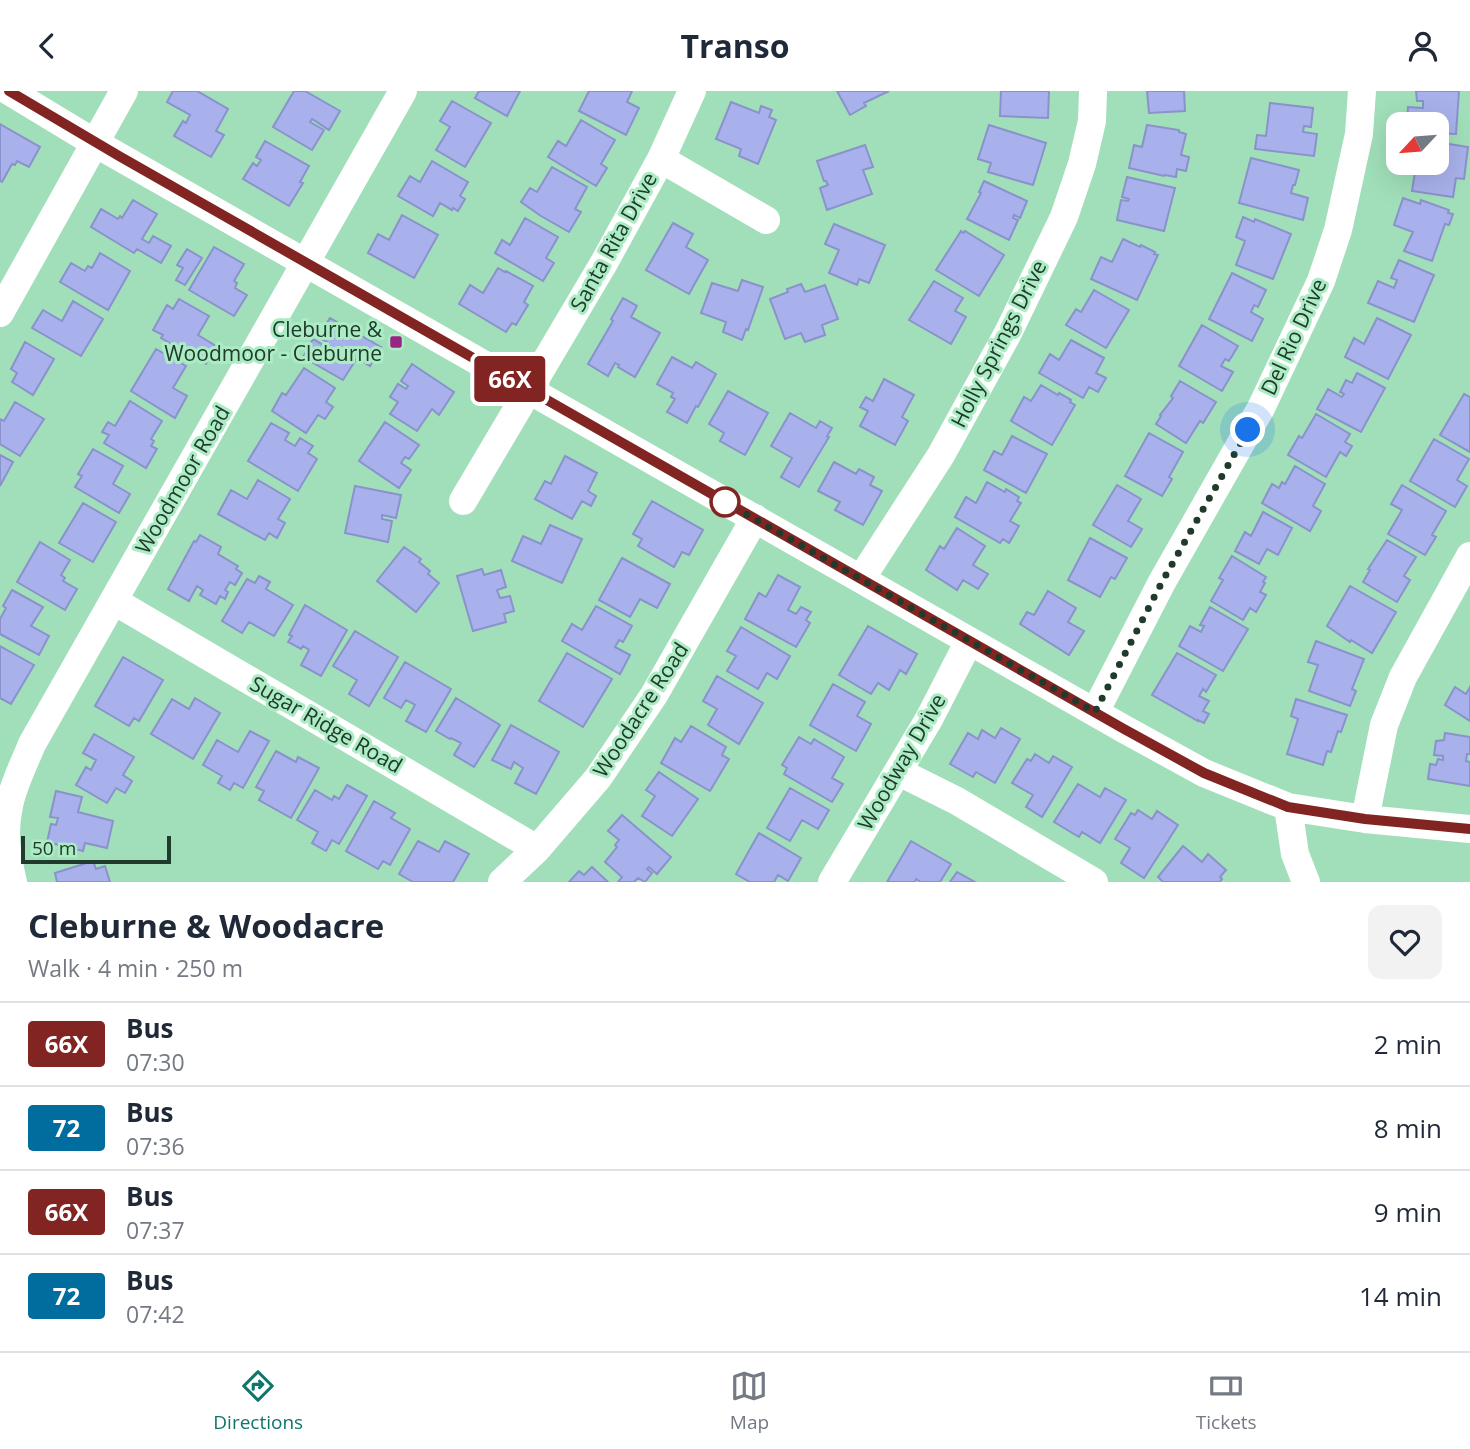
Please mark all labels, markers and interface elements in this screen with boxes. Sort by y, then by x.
text: Transo [680,24,790,67]
icon: back [28,27,66,65]
icon: person [1404,27,1442,65]
north arrow [1386,112,1449,175]
map controls [1386,112,1449,175]
street label: Santa Rita Drive [563,167,663,316]
street label: Holly Springs Drive [944,255,1052,432]
street label: Del Rio Drive [1254,274,1332,399]
place label: Cleburne & Woodmoor - Cleburne [164,315,383,367]
marker: Cleburne & Woodmoor - Cleburne [388,334,404,350]
line badge: 66X [470,356,550,402]
text: 66X [488,362,532,395]
street label: Woodmoor Road [128,400,236,559]
your location [1230,412,1265,447]
unlabelled marker [710,487,740,517]
street label: Woodacre Road [586,637,694,782]
street label: Sugar Ridge Road [245,669,408,779]
street label: Woodway Drive [851,688,951,835]
scale bar [21,833,172,865]
text: 50 m [32,835,76,861]
text: Cleburne & Woodacre [28,903,384,948]
button: heart [1368,905,1442,979]
text: Walk · 4 min · 250 m [28,952,243,984]
text: Bus [126,1010,173,1046]
text: 2 min [1374,1026,1442,1062]
text: 66X [45,1027,88,1060]
text: 07:30 [126,1046,185,1078]
text: Bus [126,1094,173,1130]
text: 8 min [1374,1110,1442,1146]
text: 72 [53,1111,80,1144]
text: 07:36 [126,1130,185,1162]
text: Bus [126,1178,173,1214]
text: 9 min [1374,1194,1442,1230]
text: 66X [45,1195,88,1228]
text: 07:37 [126,1214,185,1246]
text: Bus [126,1262,173,1298]
text: 14 min [1359,1278,1442,1314]
text: 72 [53,1279,80,1312]
text: 07:42 [126,1298,185,1330]
tab: Directions [213,1367,303,1435]
tab: Map [730,1367,769,1435]
tab: Tickets [1196,1367,1257,1435]

